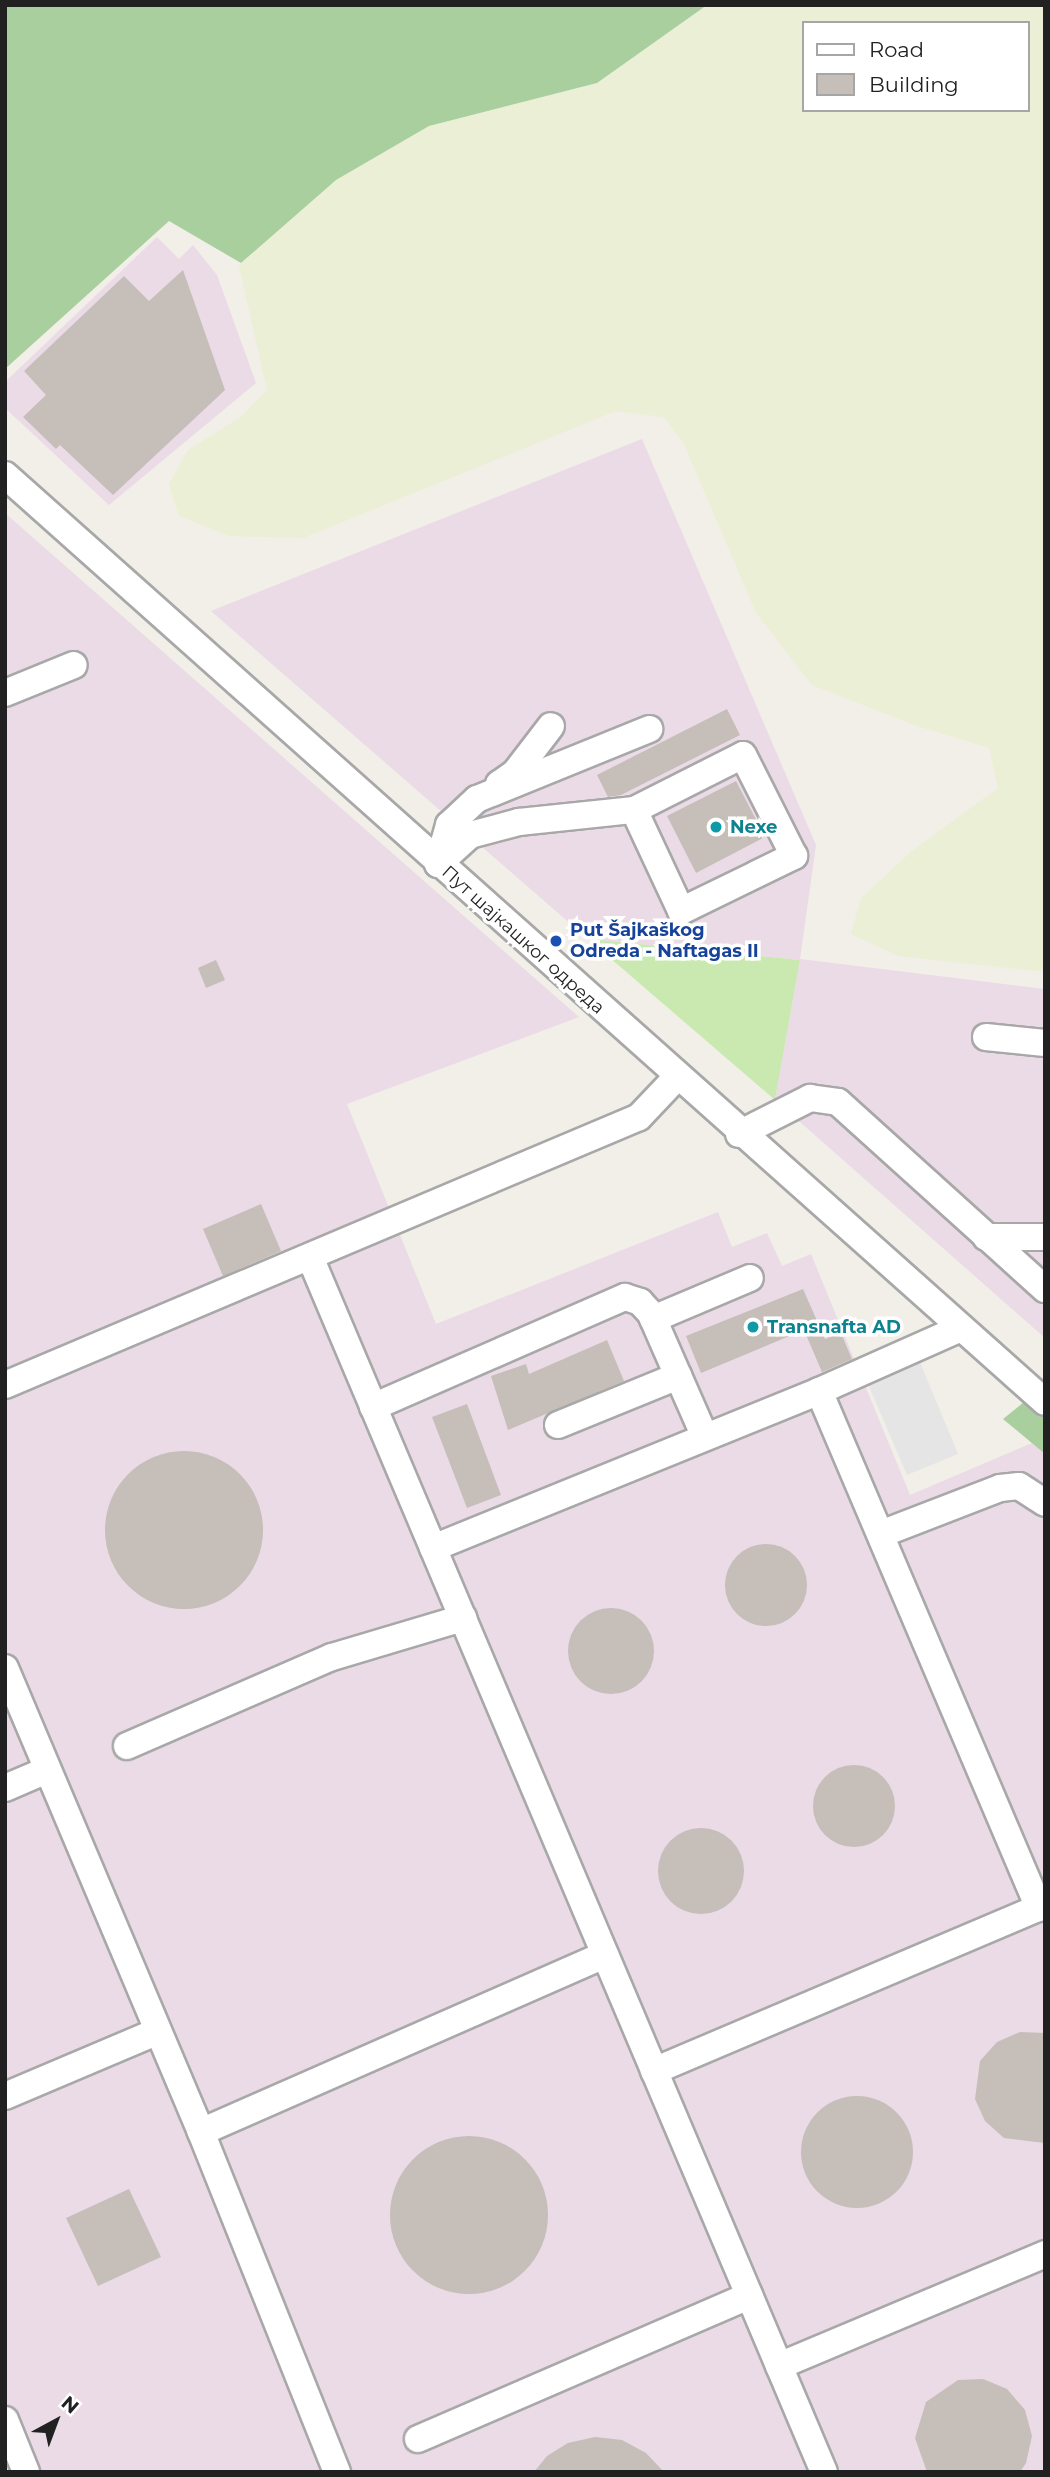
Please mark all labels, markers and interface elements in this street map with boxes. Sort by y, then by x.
legend [802,21,1029,112]
text: Road [869,37,924,62]
text: Building [869,72,959,97]
place label: Nexe [730,816,777,838]
marker: Nexe [708,819,724,835]
street label: Пут шајкашког одреда [437,861,609,1019]
place label: Put Šajkaškog Odreda - Naftagas II [570,920,759,962]
marker: Put Šajkaškog Odreda - Naftagas II [548,933,564,949]
place label: Transnafta AD [767,1316,901,1338]
marker: Transnafta AD [745,1319,761,1335]
north arrow [21,2386,91,2456]
text: N [57,2391,83,2418]

